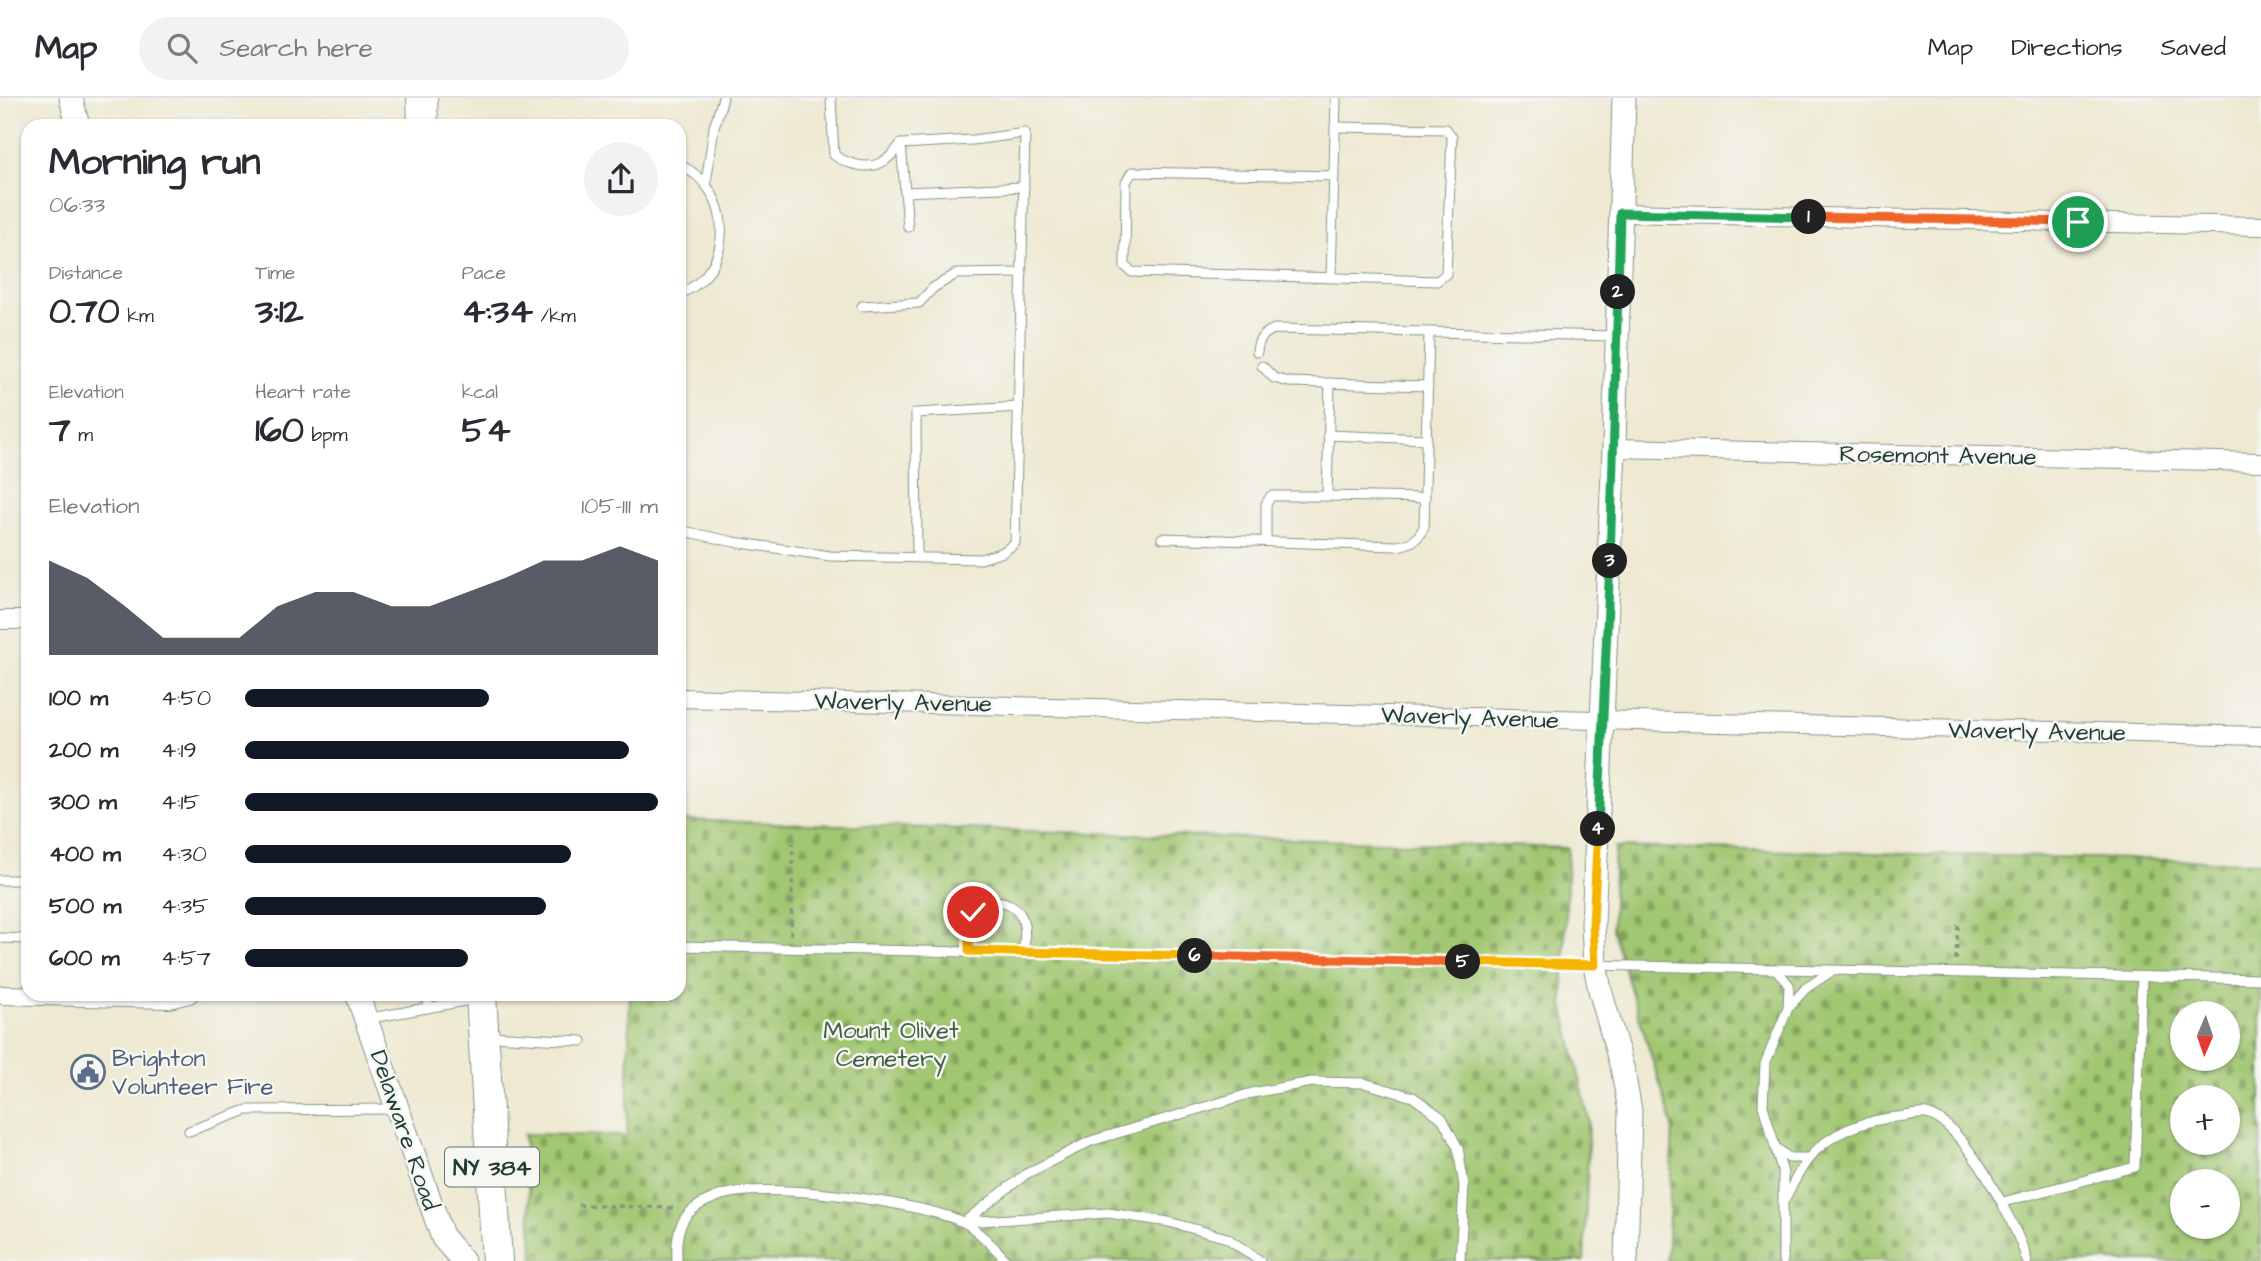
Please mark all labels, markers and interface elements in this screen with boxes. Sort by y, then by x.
search box [139,17,629,80]
text: Map [35,25,97,71]
icon: search [163,29,201,67]
text: Search here [219,30,373,66]
text: Map [1928,31,1973,65]
text: Directions [2011,31,2123,65]
text: Saved [2161,31,2226,65]
text: Morning run [49,137,261,189]
button: share [584,142,658,216]
text: 06:33 [49,189,105,221]
pin [2048,192,2108,252]
pin: 1 [1792,200,1826,234]
text: 1 [1807,203,1810,230]
icon: arrive [2059,203,2097,241]
text: Distance [49,260,123,287]
text: Time [255,260,295,287]
text: Pace [462,260,506,287]
pin: 2 [1600,274,1636,310]
text: 2 [1612,278,1623,305]
text: 0.70 [49,287,120,336]
text: 3:12 [255,287,304,336]
text: 4:34 [462,287,533,336]
text: km [120,303,154,330]
text: /km [533,303,576,330]
text: Elevation [49,379,124,406]
text: Heart rate [255,379,351,406]
text: kcal [462,379,498,406]
text: 7 [49,406,71,455]
text: 160 [255,406,304,455]
text: 54 [462,406,510,455]
text: m [71,422,93,449]
text: bpm [304,422,347,449]
street label: Rosemont Avenue [1839,437,2037,475]
text: Elevation [49,490,140,522]
text: 105–111 m [581,490,658,522]
pin: 3 [1592,544,1628,578]
text: 3 [1605,547,1614,574]
text: 100 m [49,682,108,714]
text: 4:50 [161,682,211,714]
street label: Waverly Avenue [814,684,992,723]
street label: Waverly Avenue [1380,698,1560,739]
street label: Waverly Avenue [1948,713,2126,752]
text: 200 m [49,734,118,766]
text: 4:19 [161,734,197,766]
text: 300 m [49,786,117,818]
text: 4:15 [161,786,200,818]
pin: 4 [1580,812,1616,846]
text: 4 [1591,815,1604,842]
text: 400 m [49,838,121,870]
text: 4:30 [161,838,207,870]
pin [943,882,1003,942]
text: 500 m [49,890,121,922]
text: 4:35 [161,890,208,922]
icon: check [954,893,992,931]
pin: 6 [1178,938,1212,974]
text: 600 m [49,942,120,974]
text: 4:57 [161,942,211,974]
text: 6 [1189,942,1200,969]
pin: 5 [1446,944,1480,980]
text: 5 [1456,948,1469,975]
north arrow [2170,1001,2240,1071]
map controls [2170,1001,2240,1239]
park label: Mount Olivet Cemetery [823,1014,959,1077]
place label: Brighton Volunteer Fire [112,1042,274,1104]
street label: Delaware Road [361,1046,447,1215]
public building icon: Brighton Volunteer Fire [69,1053,107,1091]
button: + [2170,1085,2240,1155]
road number: NY 384 [445,1148,539,1186]
button: − [2170,1169,2240,1239]

